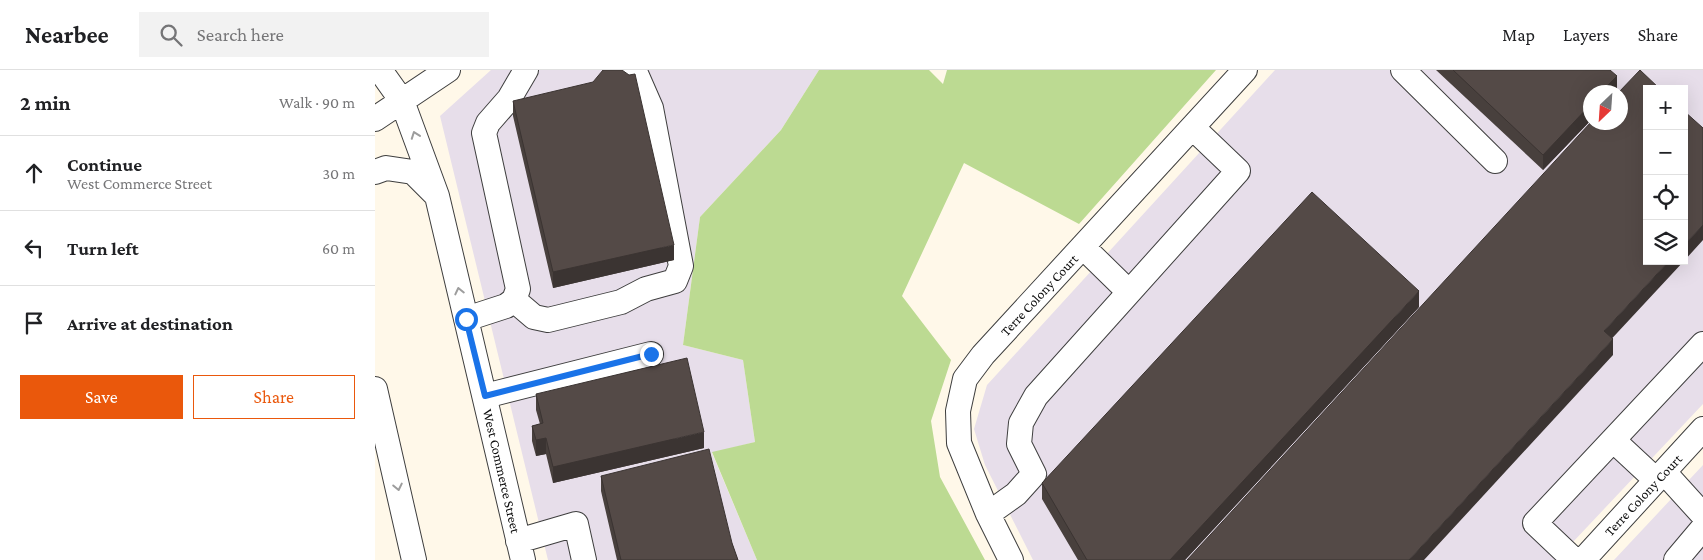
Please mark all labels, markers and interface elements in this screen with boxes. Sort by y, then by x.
search box [139,12,489,57]
text: Nearbee [25,21,109,48]
icon: search [157,21,185,49]
text: Search here [197,24,284,45]
text: Map [1502,25,1535,45]
text: Layers [1563,25,1610,45]
text: Share [1638,25,1678,45]
north arrow [1583,85,1628,130]
map controls [1643,85,1688,265]
button: + [1643,85,1688,130]
text: 2 min [20,91,71,115]
text: Walk · 90 m [279,94,355,111]
button: − [1643,130,1688,175]
one-way arrow [411,131,421,140]
text: Continue [67,154,142,175]
icon: ahead [20,159,48,187]
text: 30 m [323,165,355,182]
text: West Commerce Street [67,175,212,192]
button: locate [1643,175,1688,220]
button: layers [1643,220,1688,265]
icon: left [20,234,48,262]
text: Turn left [67,238,139,259]
text: 60 m [322,240,355,257]
street label: Terre Colony Court [997,250,1081,339]
one-way arrow [454,287,465,296]
route start [455,308,478,331]
icon: arrive [20,309,48,337]
text: Arrive at destination [67,313,233,334]
route end [640,343,663,366]
button: Save [20,375,183,419]
button: Share [193,375,355,419]
street label: West Commerce Street [480,407,524,535]
street label: Terre Colony Court [1601,450,1685,539]
one-way arrow [392,483,403,492]

